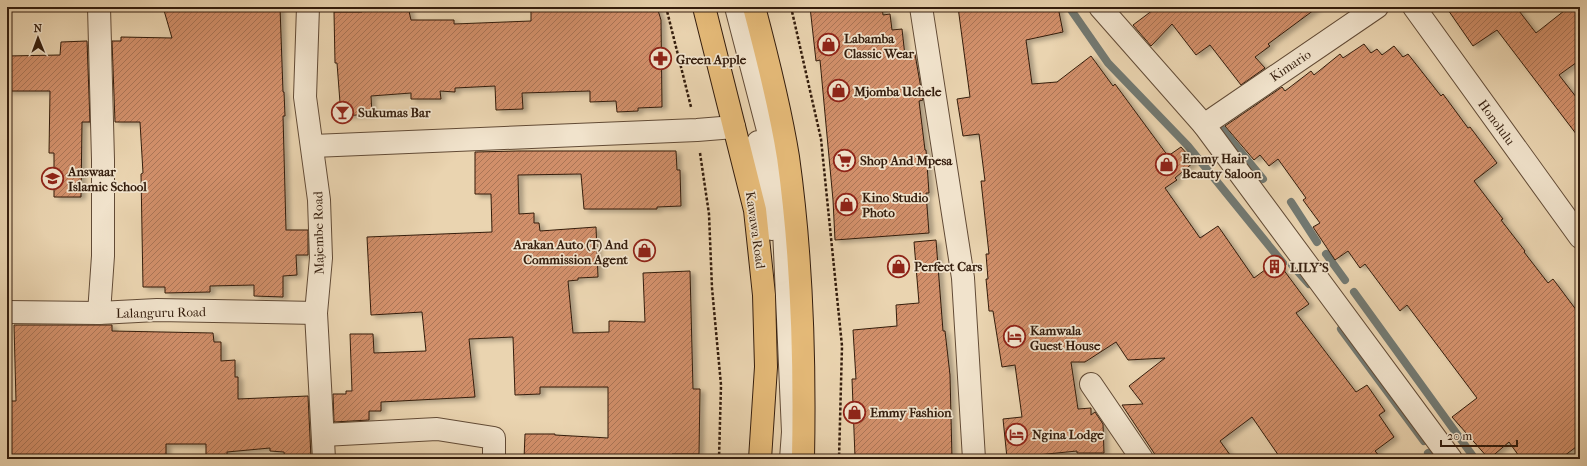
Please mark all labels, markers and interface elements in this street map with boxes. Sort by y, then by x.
north arrow [18,18,58,58]
text: N [34,22,43,35]
place label: Labamba Classic Wear [844,31,915,61]
shop icon: Labamba Classic Wear [816,32,842,58]
pharmacy icon: Green Apple [647,46,673,72]
street label: Kimario [1267,46,1314,84]
place label: Green Apple [676,52,747,68]
shop icon: Mjomba Uchele [825,78,851,104]
place label: Mjomba Uchele [853,84,942,99]
street label: Honolulu [1475,97,1518,148]
bar icon: Sukumas Bar [330,99,356,125]
place label: Sukumas Bar [358,105,431,120]
supermarket icon: Shop And Mpesa [831,147,857,173]
place label: Emmy Hair Beauty Saloon [1182,151,1262,182]
shop icon: Emmy Hair Beauty Saloon [1153,152,1179,178]
place label: Shop And Mpesa [860,153,953,169]
place label: Answaar Islamic School [67,164,147,194]
school or university icon: Answaar Islamic School [40,165,66,191]
street label: Majembe Road [310,190,327,275]
street label: Kawawa Road [743,190,768,271]
place label: Kino Studio Photo [862,190,929,220]
shop icon: Kino Studio Photo [833,191,859,217]
place label: Arakan Auto (T) And Commission Agent [513,237,629,268]
shop icon: Arakan Auto (T) And Commission Agent [631,238,657,264]
shop icon: Perfect Cars [886,253,912,279]
building icon: LILY'S [1261,254,1287,280]
place label: Perfect Cars [914,259,982,274]
place label: LILY'S [1290,260,1329,275]
street label: Lalanguru Road [116,304,207,321]
place label: Kamwala Guest House [1030,323,1101,353]
hotel icon: Kamwala Guest House [1001,324,1027,350]
shop icon: Emmy Fashion [842,399,868,425]
place label: Emmy Fashion [870,405,952,421]
hotel icon: Ngina Lodge [1003,421,1029,447]
scale bar [1441,422,1517,448]
place label: Ngina Lodge [1032,427,1104,443]
text: 20 m [1447,429,1472,443]

